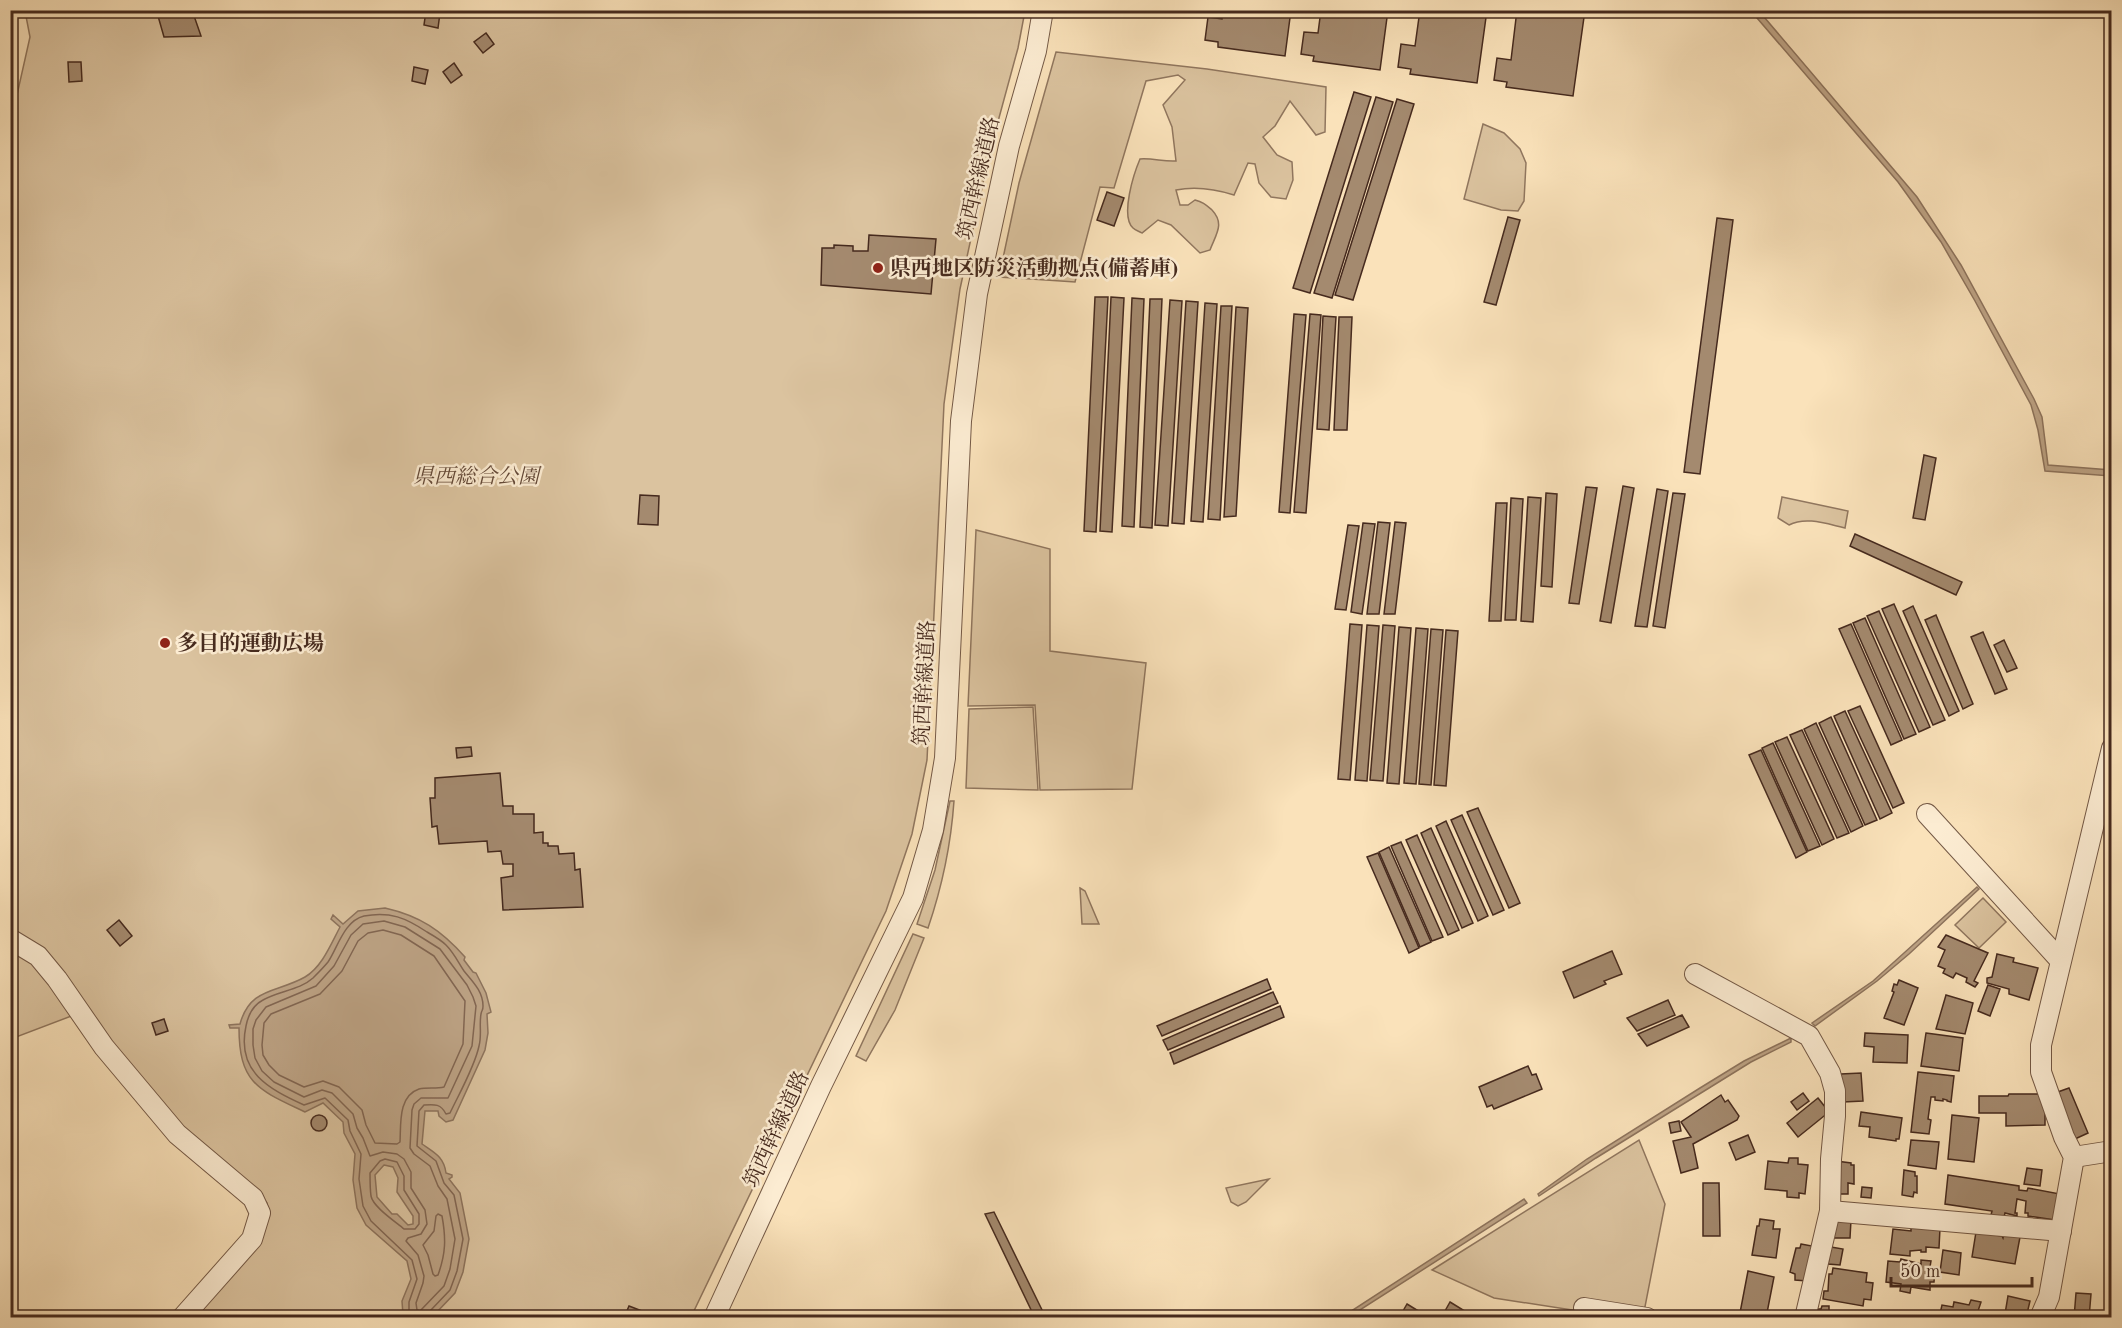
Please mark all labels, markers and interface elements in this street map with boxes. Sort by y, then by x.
street label: 筑西幹線道路 [953,114,1004,242]
place label: 県西地区防災活動拠点(備蓄庫) [890,256,1179,280]
marker: 県西地区防災活動拠点(備蓄庫) [871,261,885,275]
park label: 県西総合公園 [413,465,542,488]
street label: 筑西幹線道路 [910,620,939,747]
place label: 多目的運動広場 [177,632,324,655]
marker: 多目的運動広場 [158,636,172,650]
street label: 筑西幹線道路 [739,1067,814,1191]
scale bar [1891,1250,2032,1288]
text: 50 m [1900,1263,1940,1281]

